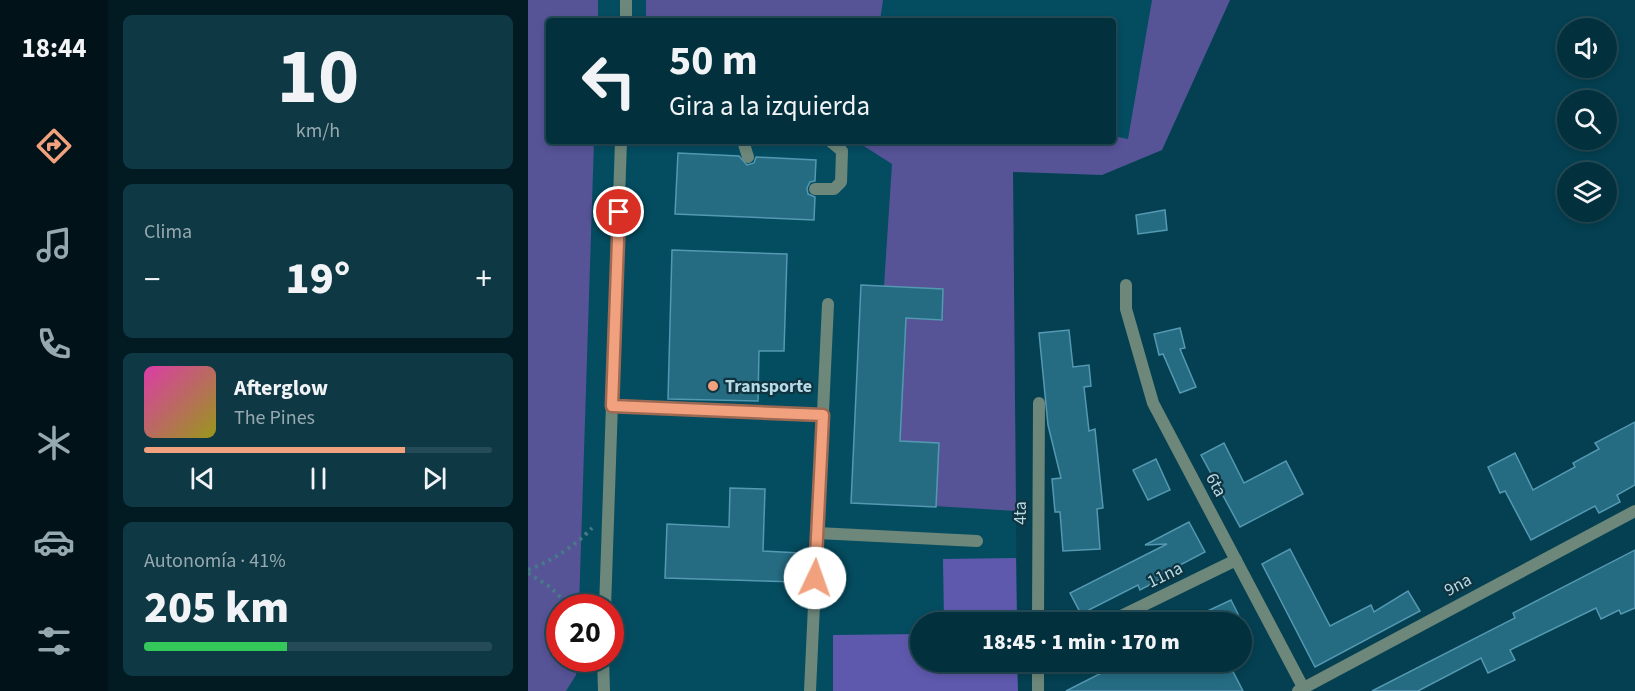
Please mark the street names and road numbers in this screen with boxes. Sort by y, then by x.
street label: 6ta [1199,469,1233,501]
street label: 4ta [1008,501,1033,525]
street label: 11na [1143,556,1187,594]
street label: 9na [1440,567,1476,603]

